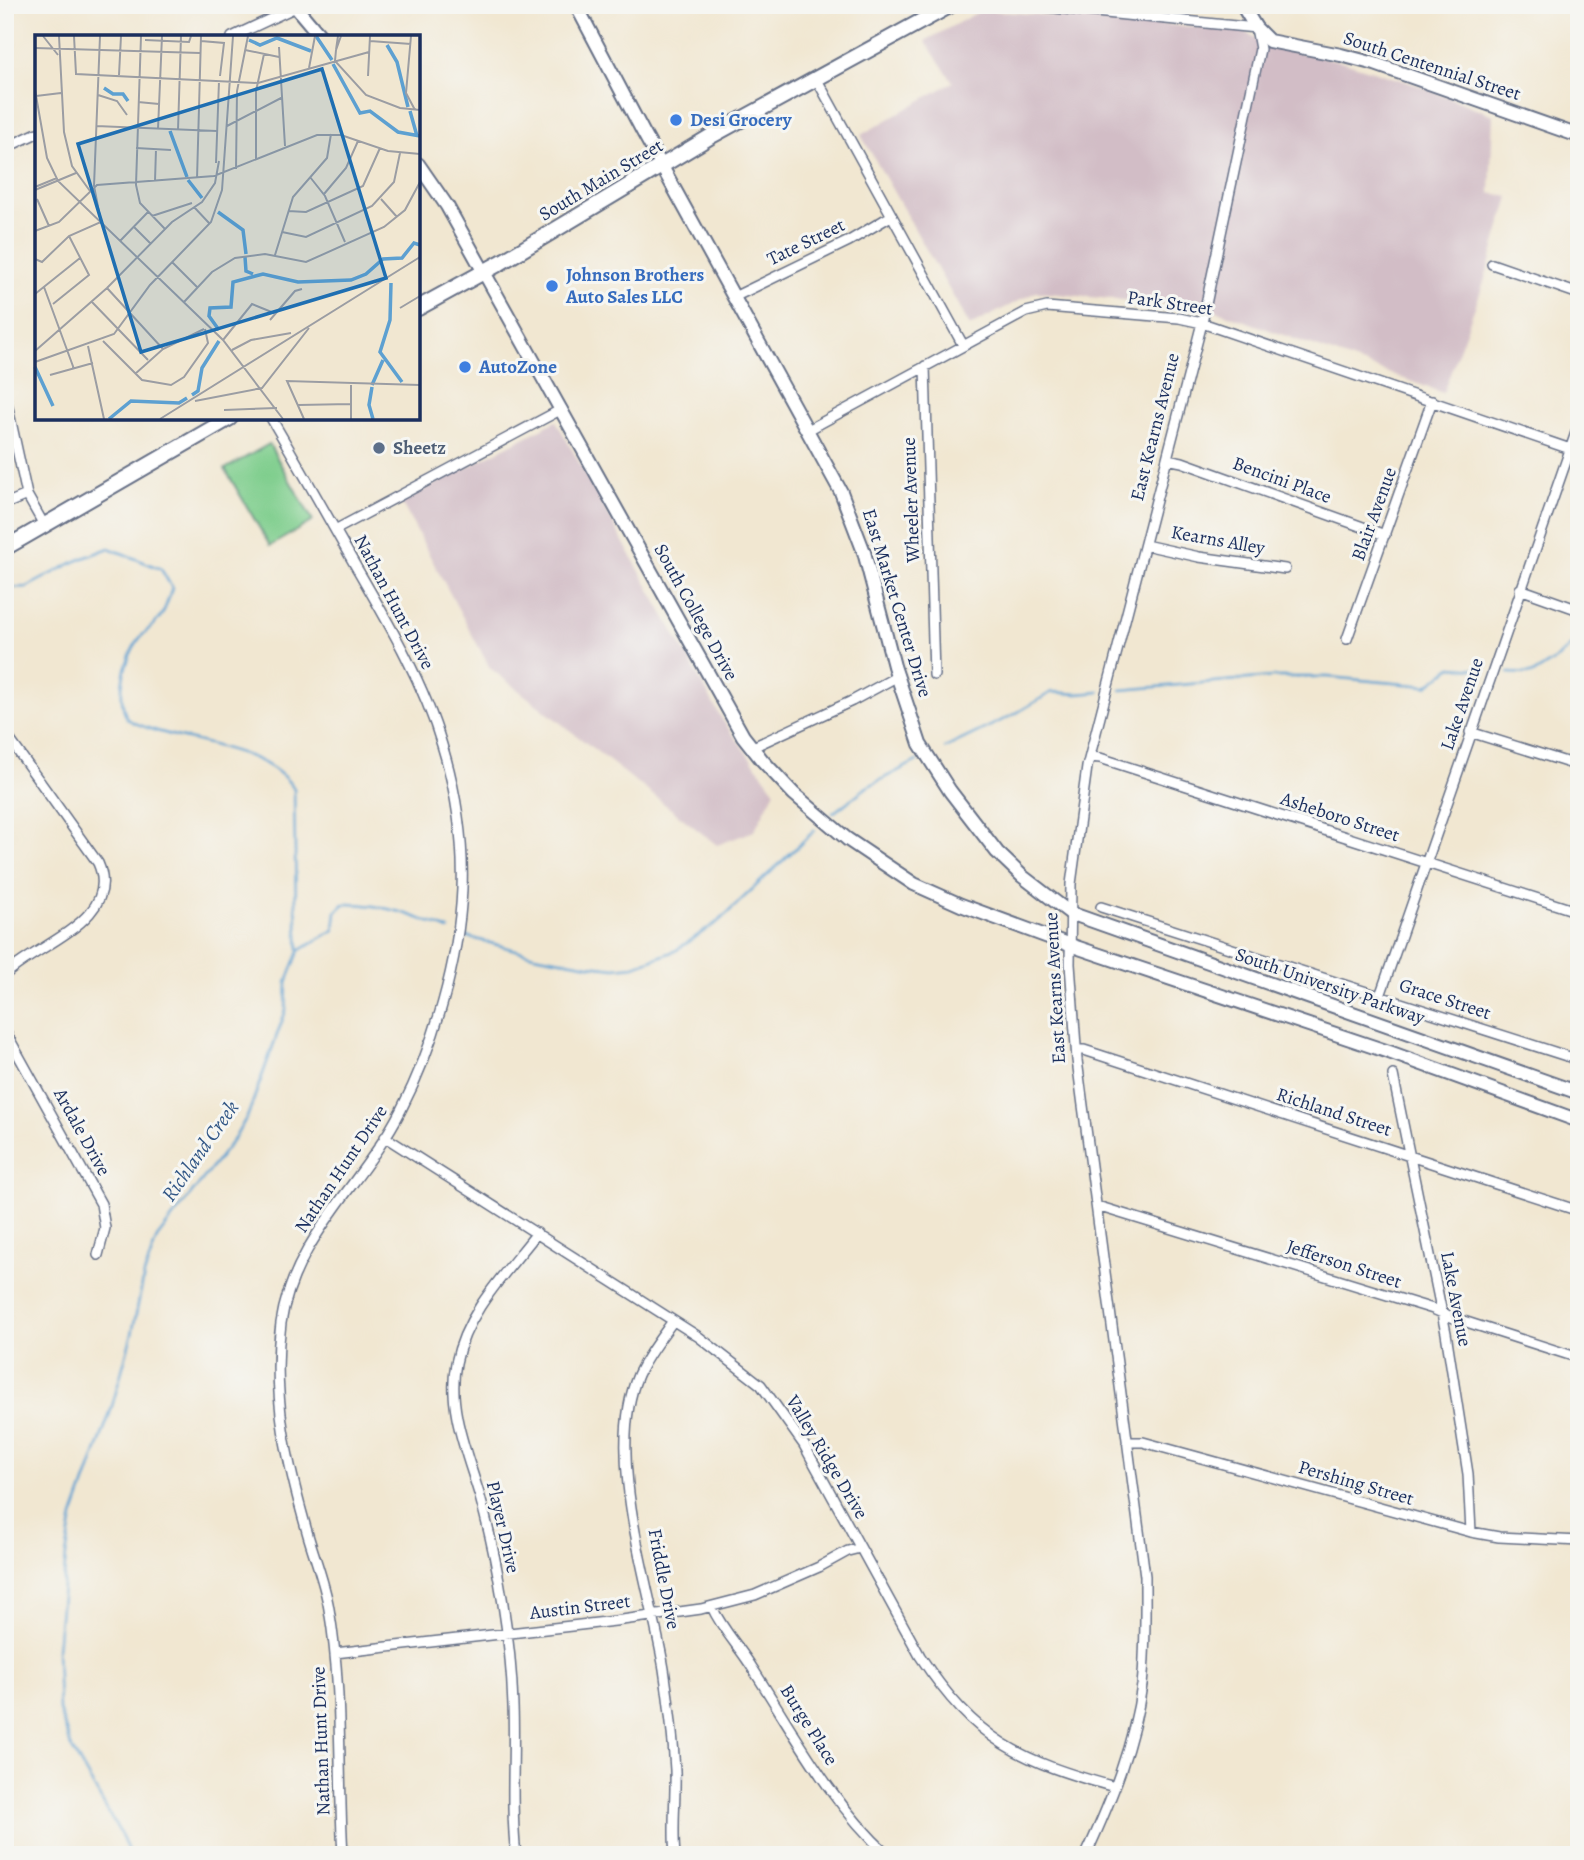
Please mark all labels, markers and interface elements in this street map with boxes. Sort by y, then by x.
street label: South Centennial Street [1340,25,1524,107]
inset map [35,35,420,420]
place label: Desi Grocery [690,107,793,133]
marker: Desi Grocery [668,112,684,128]
street label: South Main Street [534,133,668,227]
street label: Tate Street [763,212,849,272]
place label: Johnson Brothers Auto Sales LLC [565,262,705,310]
marker: Johnson Brothers Auto Sales LLC [544,278,560,294]
street label: Park Street [1126,284,1214,322]
street label: East Kearns Avenue [1124,350,1186,504]
place label: AutoZone [478,354,557,380]
marker: AutoZone [457,359,473,375]
place label: Sheetz [393,435,446,461]
street label: Wheeler Avenue [896,437,926,564]
marker: Sheetz [371,440,387,456]
street label: Bencini Place [1229,450,1335,510]
street label: Blair Avenue [1345,464,1403,564]
street label: East Market Center Drive [856,506,938,700]
street label: Kearns Alley [1169,519,1267,561]
street label: Nathan Hunt Drive [347,530,441,674]
street label: South College Drive [648,539,744,685]
street label: Lake Avenue [1434,654,1490,754]
street label: Asheboro Street [1276,785,1403,848]
street label: East Kearns Avenue [1038,912,1072,1064]
street label: South University Parkway [1232,941,1429,1031]
street label: Grace Street [1396,972,1494,1026]
street label: Richland Street [1273,1081,1395,1143]
street label: Ardale Drive [47,1083,117,1180]
water label: Richland Creek [155,1095,245,1207]
street label: Nathan Hunt Drive [288,1100,394,1238]
street label: Jefferson Street [1283,1233,1405,1295]
street label: Lake Avenue [1434,1249,1478,1349]
street label: Valley Ridge Drive [779,1389,874,1524]
street label: Pershing Street [1295,1454,1417,1512]
street label: Player Drive [480,1478,526,1576]
street label: Friddle Drive [642,1526,686,1632]
street label: Austin Street [527,1588,632,1626]
street label: Nathan Hunt Drive [305,1666,337,1816]
street label: Burge Place [774,1680,844,1770]

